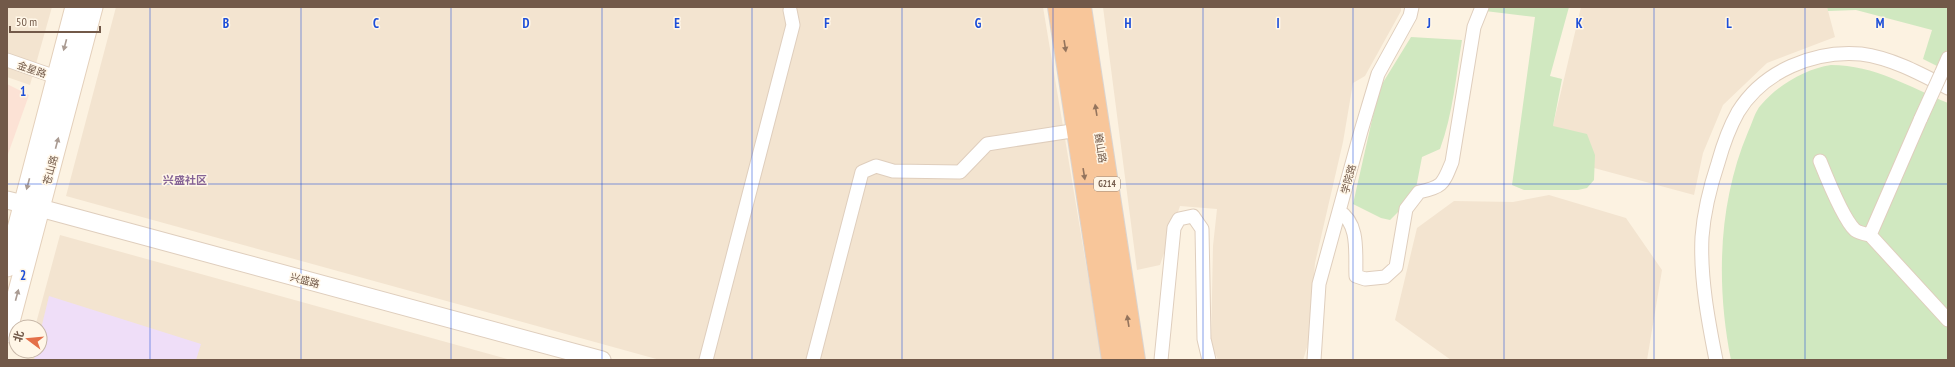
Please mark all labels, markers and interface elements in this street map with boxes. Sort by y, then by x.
scale bar [10,8,100,34]
text: 50 m [16,14,37,29]
text: B [223,15,229,32]
text: C [373,15,379,32]
text: D [523,15,530,32]
text: E [674,15,680,32]
text: F [824,15,830,32]
text: G [975,15,982,32]
text: H [1125,15,1132,32]
text: I [1276,15,1280,32]
text: J [1426,15,1431,32]
text: K [1576,15,1583,32]
text: L [1726,15,1732,32]
text: M [1876,15,1885,32]
one-way arrow [62,39,68,51]
one-way arrow [1062,39,1068,52]
street label: 金星路 [16,58,48,81]
text: 1 [20,83,26,100]
one-way arrow [1093,104,1099,116]
street label: 巍山路 [1092,132,1109,164]
one-way arrow [54,137,60,149]
street label: 苍山路 [40,154,61,186]
street label: 学院路 [1338,163,1359,195]
one-way arrow [1081,168,1087,180]
district label: 兴盛社区 [163,173,207,187]
road number: G214 [1094,177,1120,191]
one-way arrow [25,178,31,190]
text: 2 [20,267,26,284]
street label: 兴盛路 [289,270,321,291]
one-way arrow [14,289,20,301]
one-way arrow [1125,315,1131,328]
north arrow [8,319,48,359]
text: 北 [10,329,27,343]

